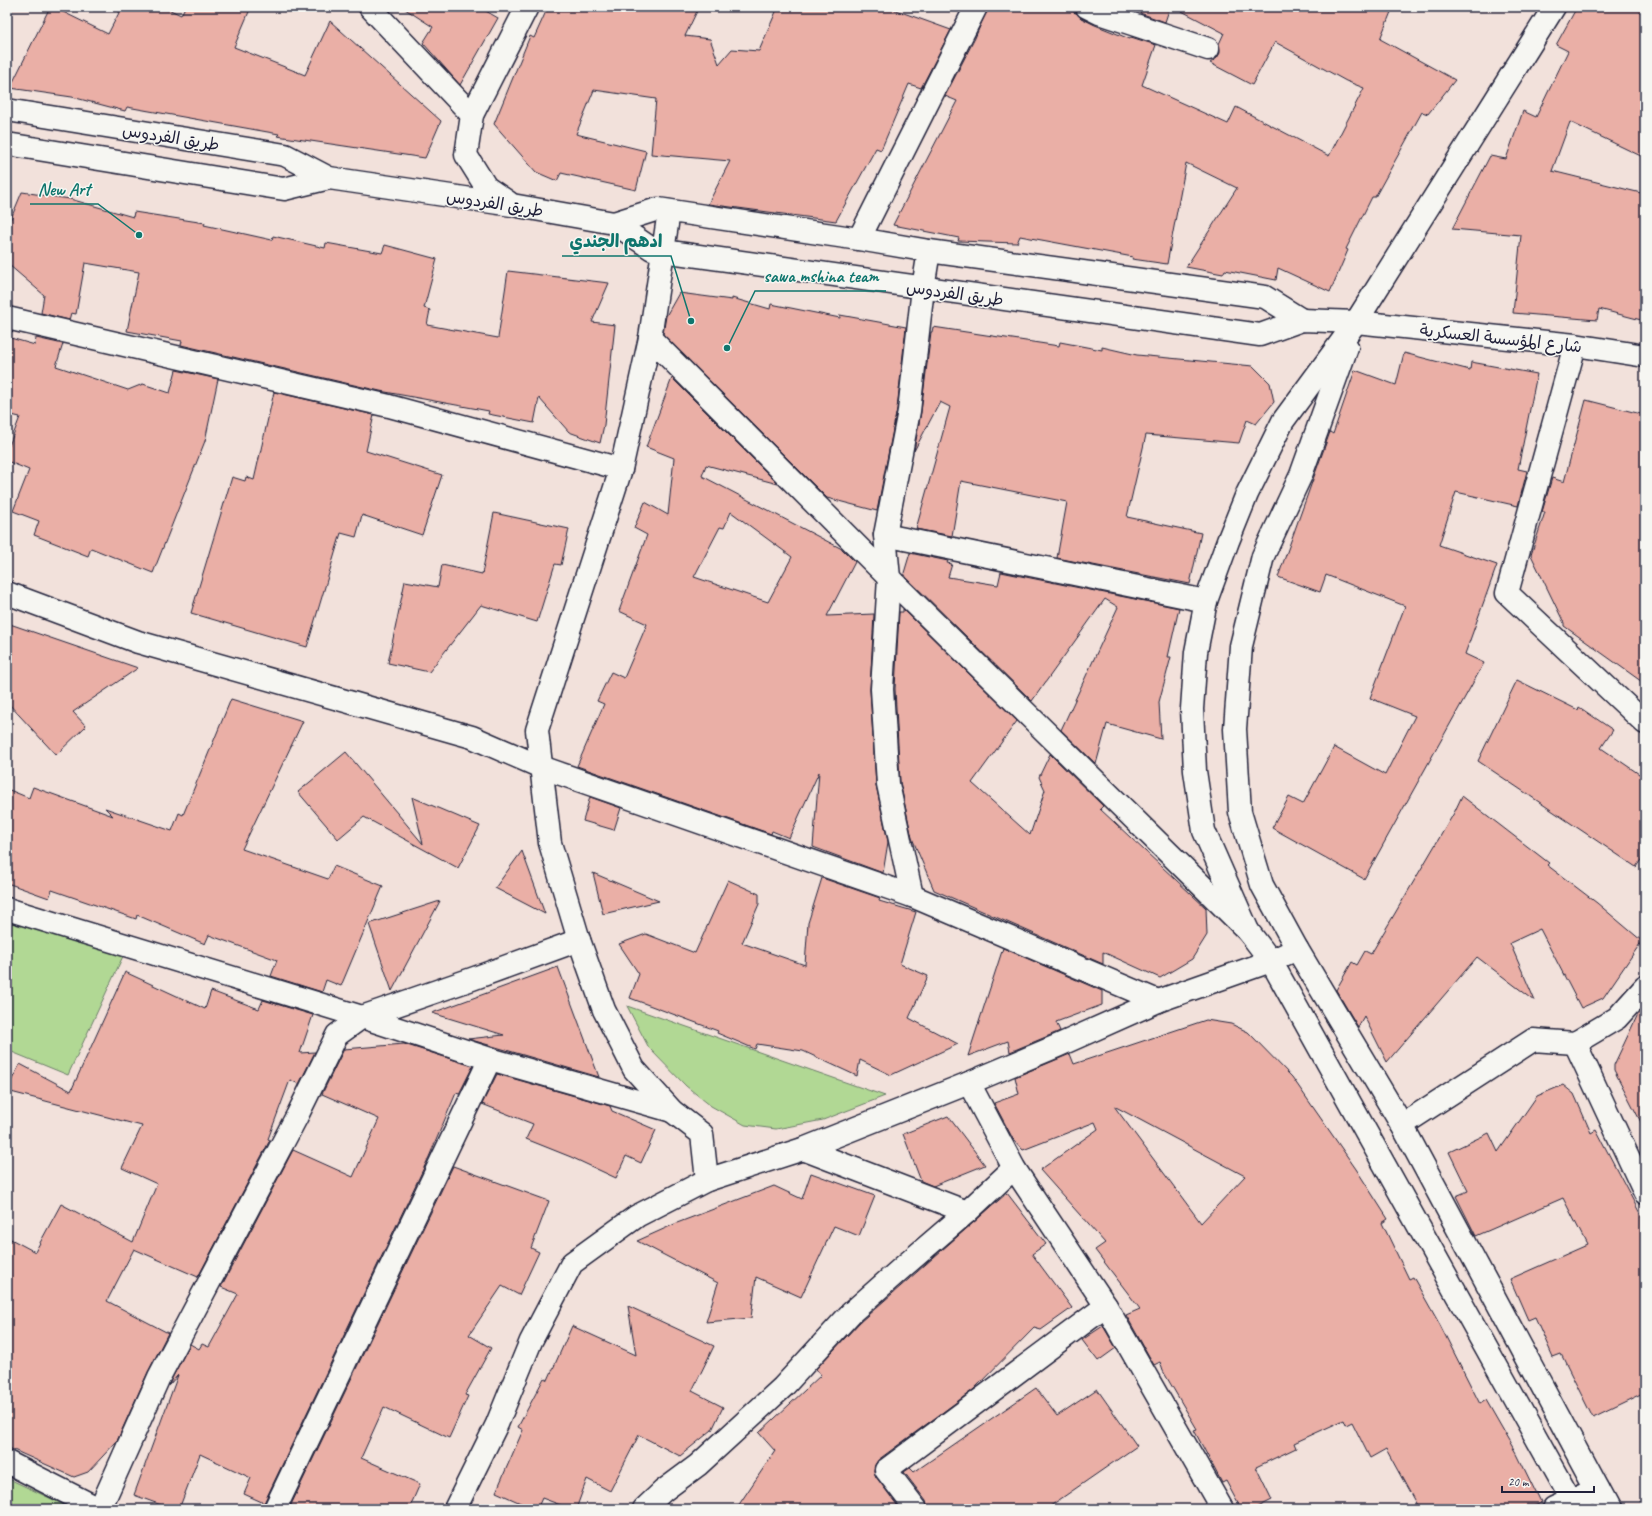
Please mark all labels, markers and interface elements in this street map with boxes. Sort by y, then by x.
street label: طريق الفردوس [121,119,221,156]
callout: New Art [30,174,98,204]
text: New Art [38,178,93,200]
street label: طريق الفردوس [445,185,545,222]
callout: ادهم الجندي [562,226,671,256]
text: ادهم الجندي [570,230,662,255]
callout: sawa mshina team [755,261,886,291]
text: sawa mshina team [764,265,879,287]
street label: طريق الفردوس [905,276,1005,311]
street label: شارع المؤسسة العسكرية [1419,320,1583,358]
scale bar [1502,1468,1594,1494]
text: 20 m [1508,1474,1530,1490]

